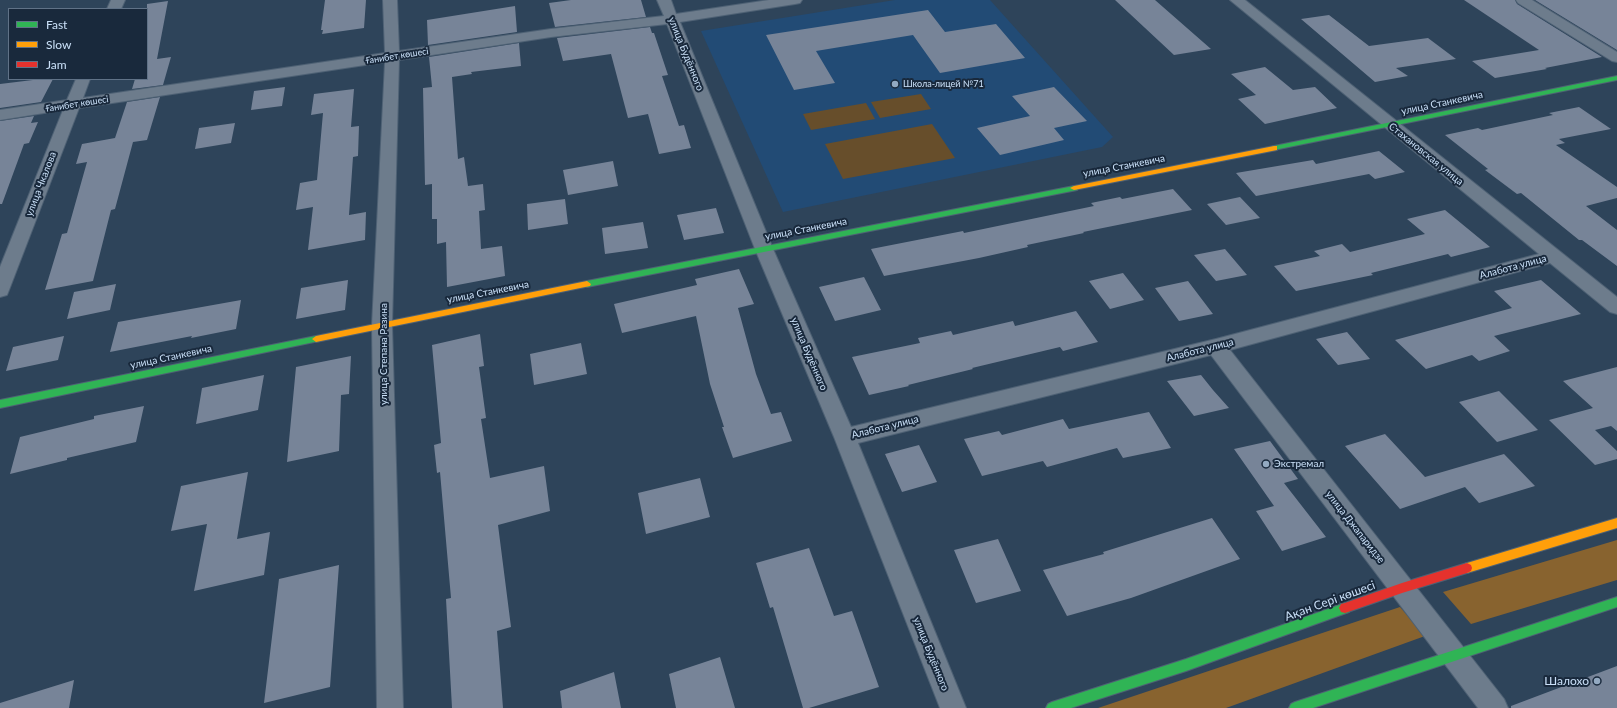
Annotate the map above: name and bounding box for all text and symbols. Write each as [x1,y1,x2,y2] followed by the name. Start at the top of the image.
[8,8,148,80] legend
[666,15,706,93] street label: улица Будённого
[46,17,67,32] text: Fast
[46,37,71,52] text: Slow
[365,46,429,66] street label: Ғанибет көшесі
[46,57,67,72] text: Jam
[890,79,900,89] marker: Школа-лицей №71
[903,79,984,89] place label: Школа-лицей №71
[1400,88,1484,118] street label: улица Станкевича
[45,94,109,114] street label: Ғанибет көшесі
[1386,120,1466,188] street label: Стахановская улица
[23,150,59,218] street label: улица Чкалова
[1082,152,1166,180] street label: улица Станкевича
[764,215,848,243] street label: улица Станкевича
[1478,252,1548,282] street label: Алабота улица
[446,278,530,306] street label: улица Станкевича
[378,303,390,405] street label: улица Степана Разина
[788,316,830,392] street label: улица Будённого
[1165,336,1235,364] street label: Алабота улица
[129,342,213,372] street label: улица Станкевича
[850,413,920,441] street label: Алабота улица
[1274,458,1324,470] place label: Экстремал
[1261,459,1271,469] marker: Экстремал
[1323,488,1387,566] street label: улица Джапаридзе
[1283,578,1377,624] street label: Ақан Сері көшесі
[911,615,951,693] street label: улица Будённого
[1544,674,1589,688] place label: Шалохо
[1592,676,1602,686] marker: Шалохо

